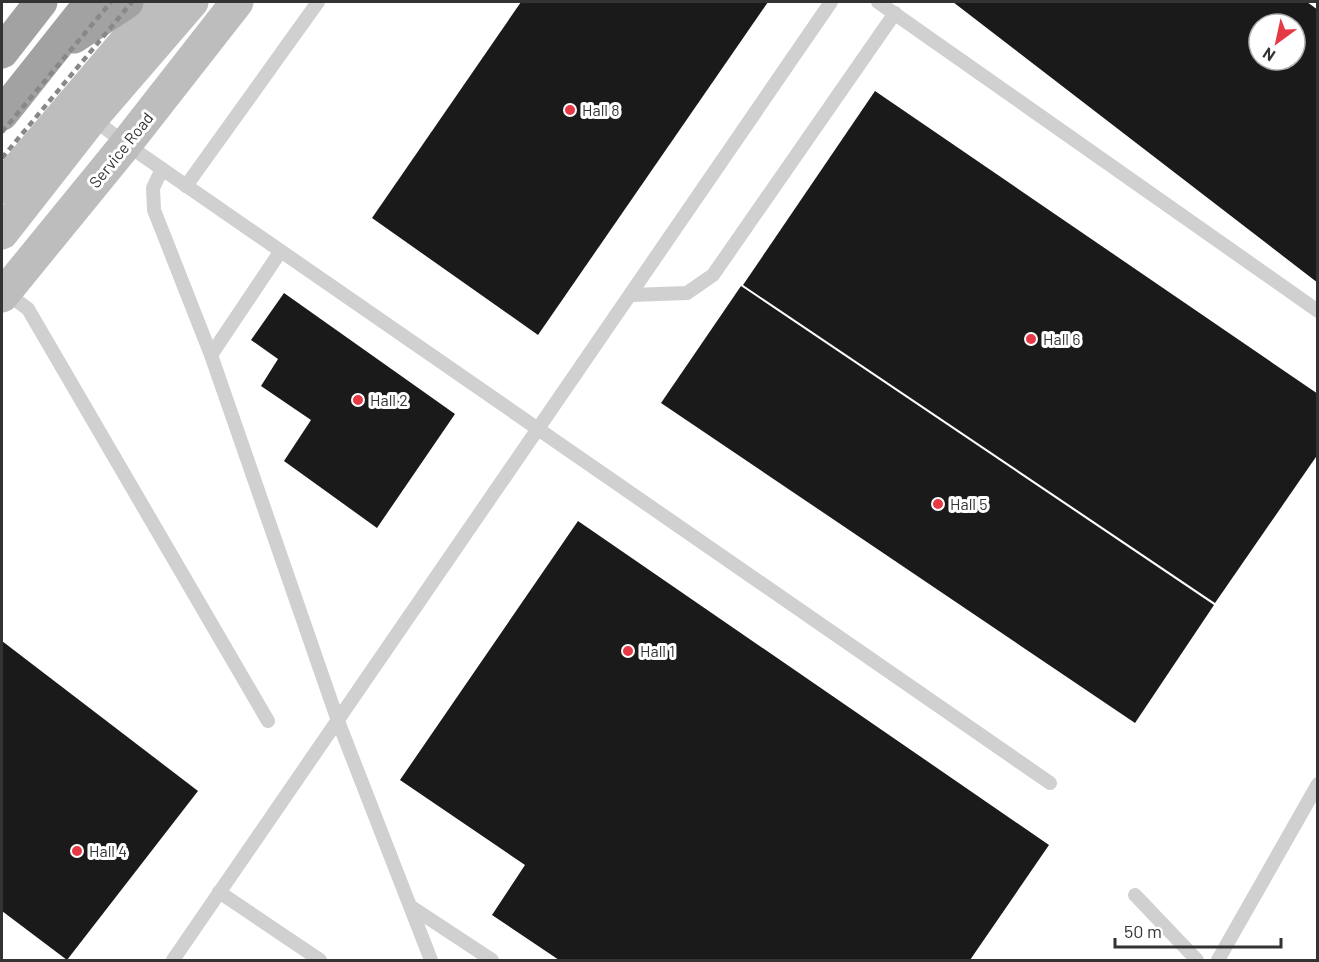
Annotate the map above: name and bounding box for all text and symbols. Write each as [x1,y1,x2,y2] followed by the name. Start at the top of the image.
[1247,12,1307,72] north arrow
[1259,44,1278,66] text: N
[582,100,620,119] place label: Hall 8
[563,103,577,117] marker: Hall 8
[85,108,157,191] street label: Service Road
[1043,329,1080,348] place label: Hall 6
[1024,332,1038,346] marker: Hall 6
[370,390,408,409] place label: Hall 2
[351,393,365,407] marker: Hall 2
[950,494,987,513] place label: Hall 5
[931,497,945,511] marker: Hall 5
[640,641,675,660] place label: Hall 1
[621,644,635,658] marker: Hall 1
[89,841,127,860] place label: Hall 4
[70,844,84,858] marker: Hall 4
[1115,911,1282,949] scale bar
[1124,920,1162,942] text: 50 m

